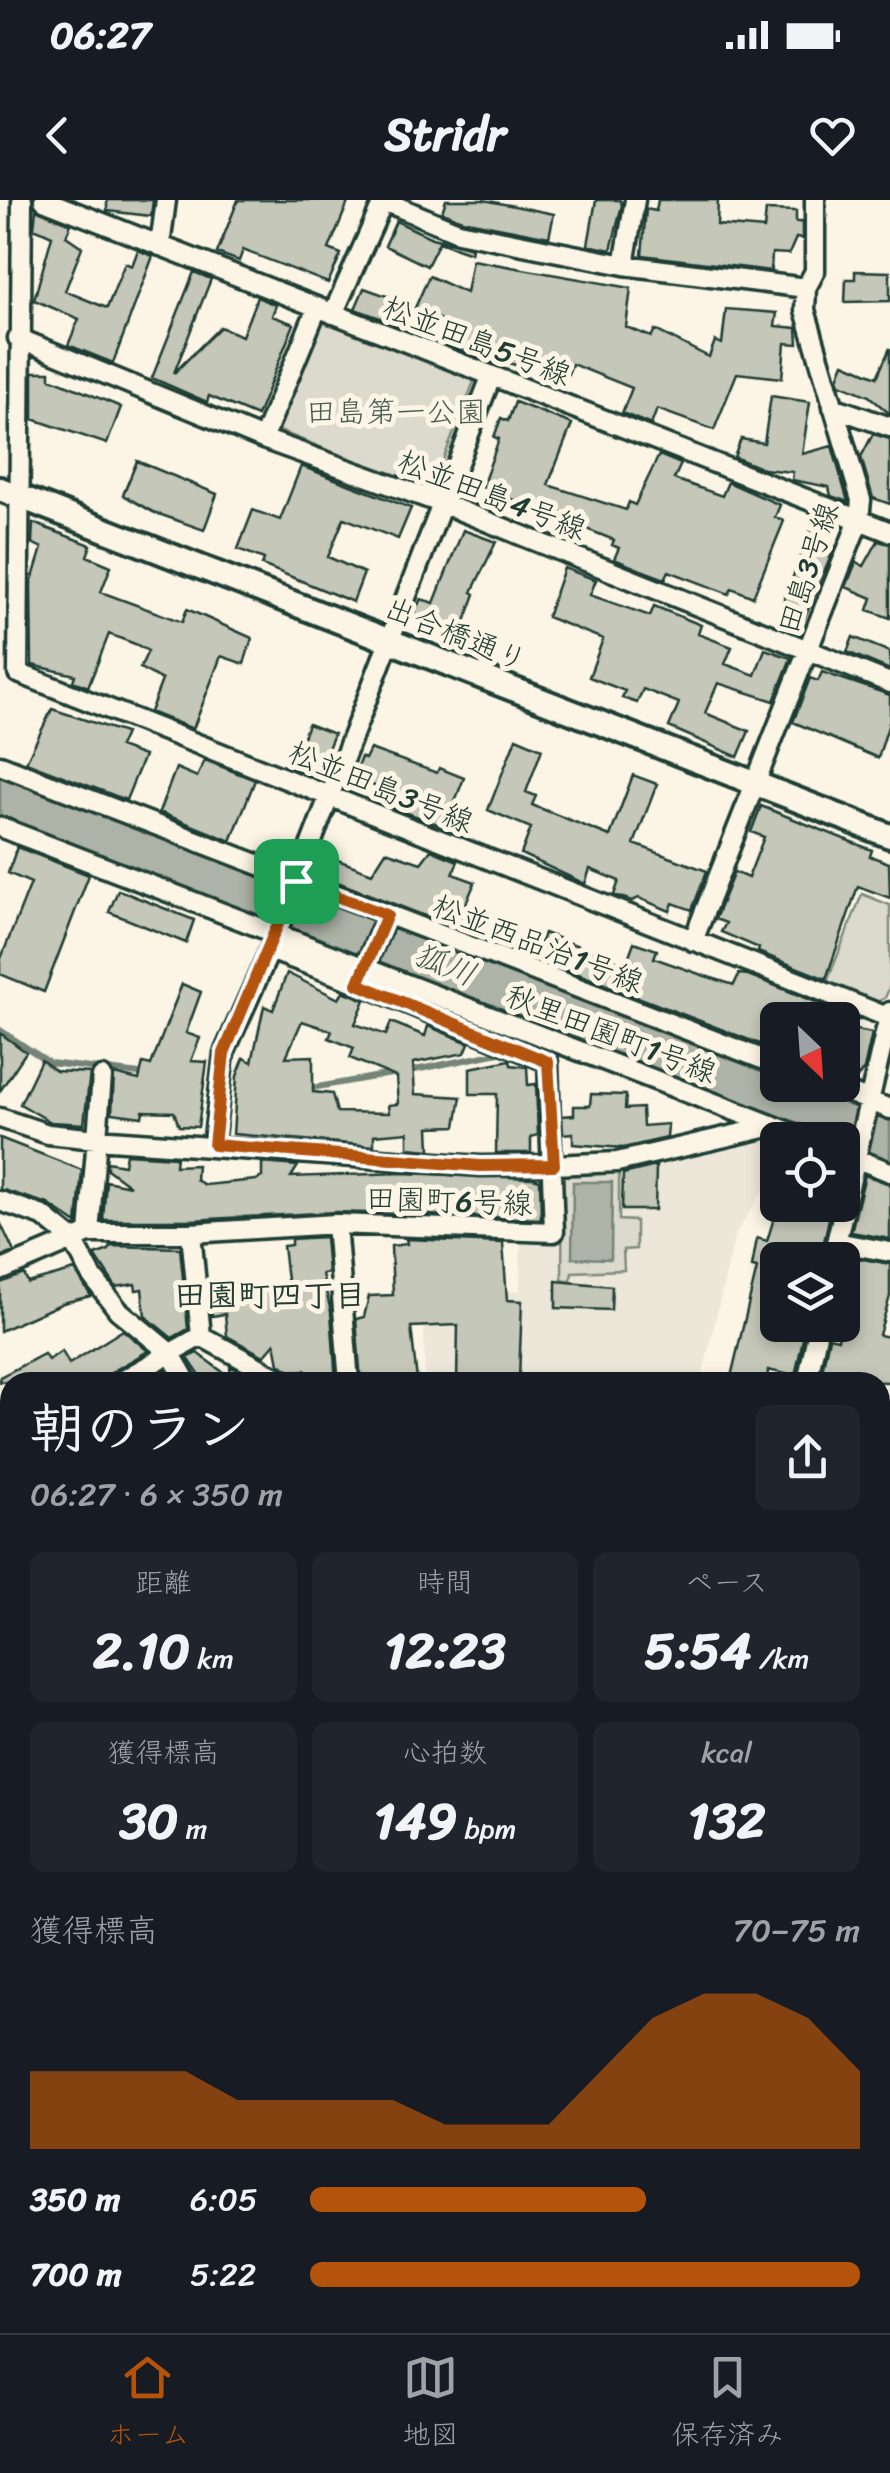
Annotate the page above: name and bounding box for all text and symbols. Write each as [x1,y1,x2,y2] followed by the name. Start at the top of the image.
[50,2,151,69] text: 06:27
[385,95,505,175] text: Stridr
[30,108,85,163] icon: back
[805,108,860,163] icon: heart
[375,280,579,402] street label: 松並田島5号線
[306,385,486,439] park label: 田島第一公園
[390,434,594,556] street label: 松並田島4号線
[761,495,855,641] street label: 田島3号線
[376,581,536,687] street label: 出合橋通り
[280,725,482,849] street label: 松並田島3号線
[254,839,339,924] pin
[269,854,324,909] icon: arrive
[424,879,652,1009] street label: 松並西品治1号線
[404,926,485,1003] water label: 狐川
[497,969,725,1099] street label: 秋里田園町1号線
[760,1002,860,1102] north arrow
[760,1002,860,1342] map controls
[760,1122,860,1222] button: locate
[365,1171,533,1231] street label: 田園町6号線
[760,1242,860,1342] button: layers
[174,1267,366,1324] district label: 田園町四丁目
[30,1380,250,1477] text: 朝のラン
[755,1405,860,1510] button: share
[30,1466,283,1523] text: 06:27 · 6 × 350 m
[135,1558,191,1607] text: 距離
[417,1558,473,1607] text: 時間
[685,1558,768,1607] text: ペース
[93,1607,190,1696] text: 2.10
[384,1607,506,1696] text: 12:23
[644,1607,752,1696] text: 5:54
[190,1634,234,1683] text: km
[752,1634,809,1683] text: /km
[107,1728,219,1777] text: 獲得標高
[403,1728,487,1777] text: 心拍数
[701,1728,752,1777] text: kcal
[119,1777,178,1866] text: 30
[374,1777,457,1866] text: 149
[688,1777,766,1866] text: 132
[178,1804,207,1853] text: m
[457,1804,516,1853] text: bpm
[30,1902,158,1959] text: 獲得標高
[733,1902,860,1959] text: 70–75 m
[30,2171,120,2228] text: 350 m
[190,2171,258,2228] text: 6:05
[30,2246,122,2303] text: 700 m
[190,2246,256,2303] text: 5:22
[107,2350,189,2459] tab: ホーム
[402,2350,458,2459] tab: 地図
[671,2350,783,2459] tab: 保存済み

